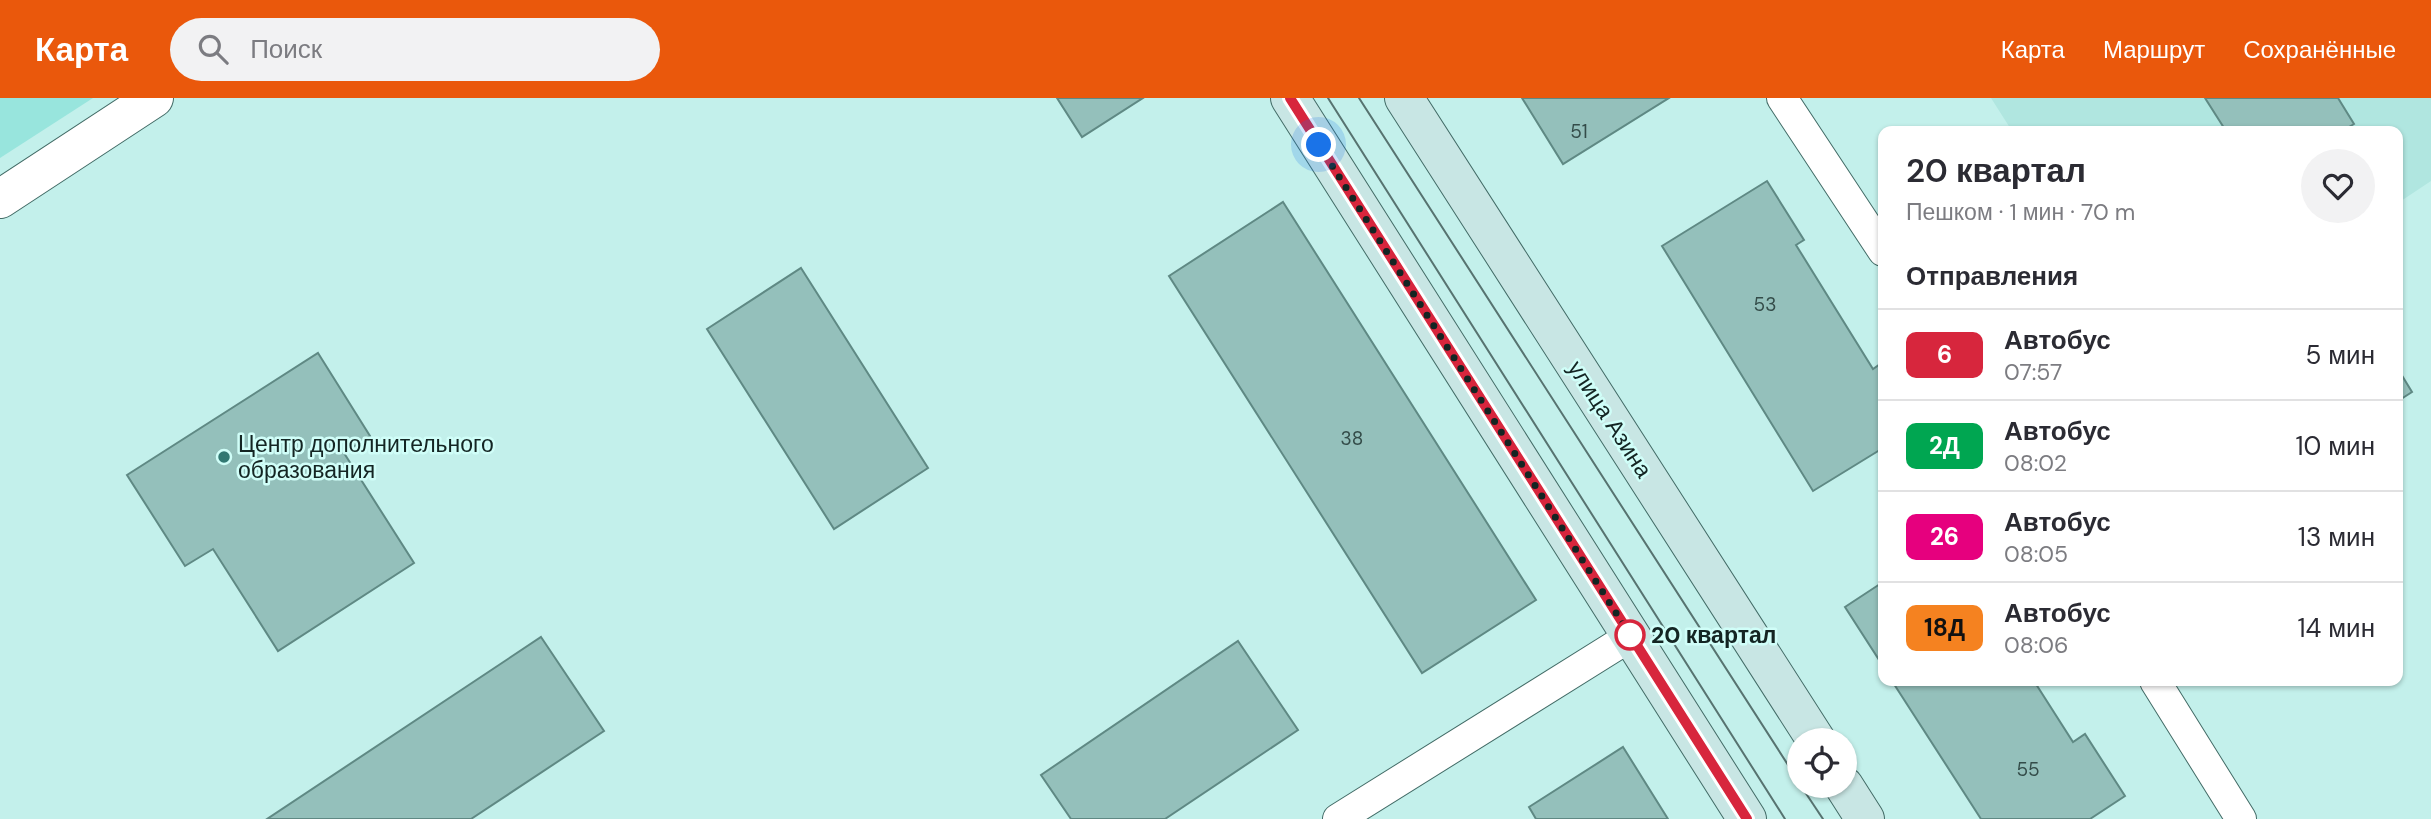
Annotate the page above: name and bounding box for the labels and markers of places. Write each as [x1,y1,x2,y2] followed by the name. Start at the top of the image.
[238,429,494,485] place label: Центр дополнительного образования
[216,449,232,465] marker: Центр дополнительного образования
[1615,620,1645,650] marker: 20 квартал
[1651,620,1776,650] place label: 20 квартал

